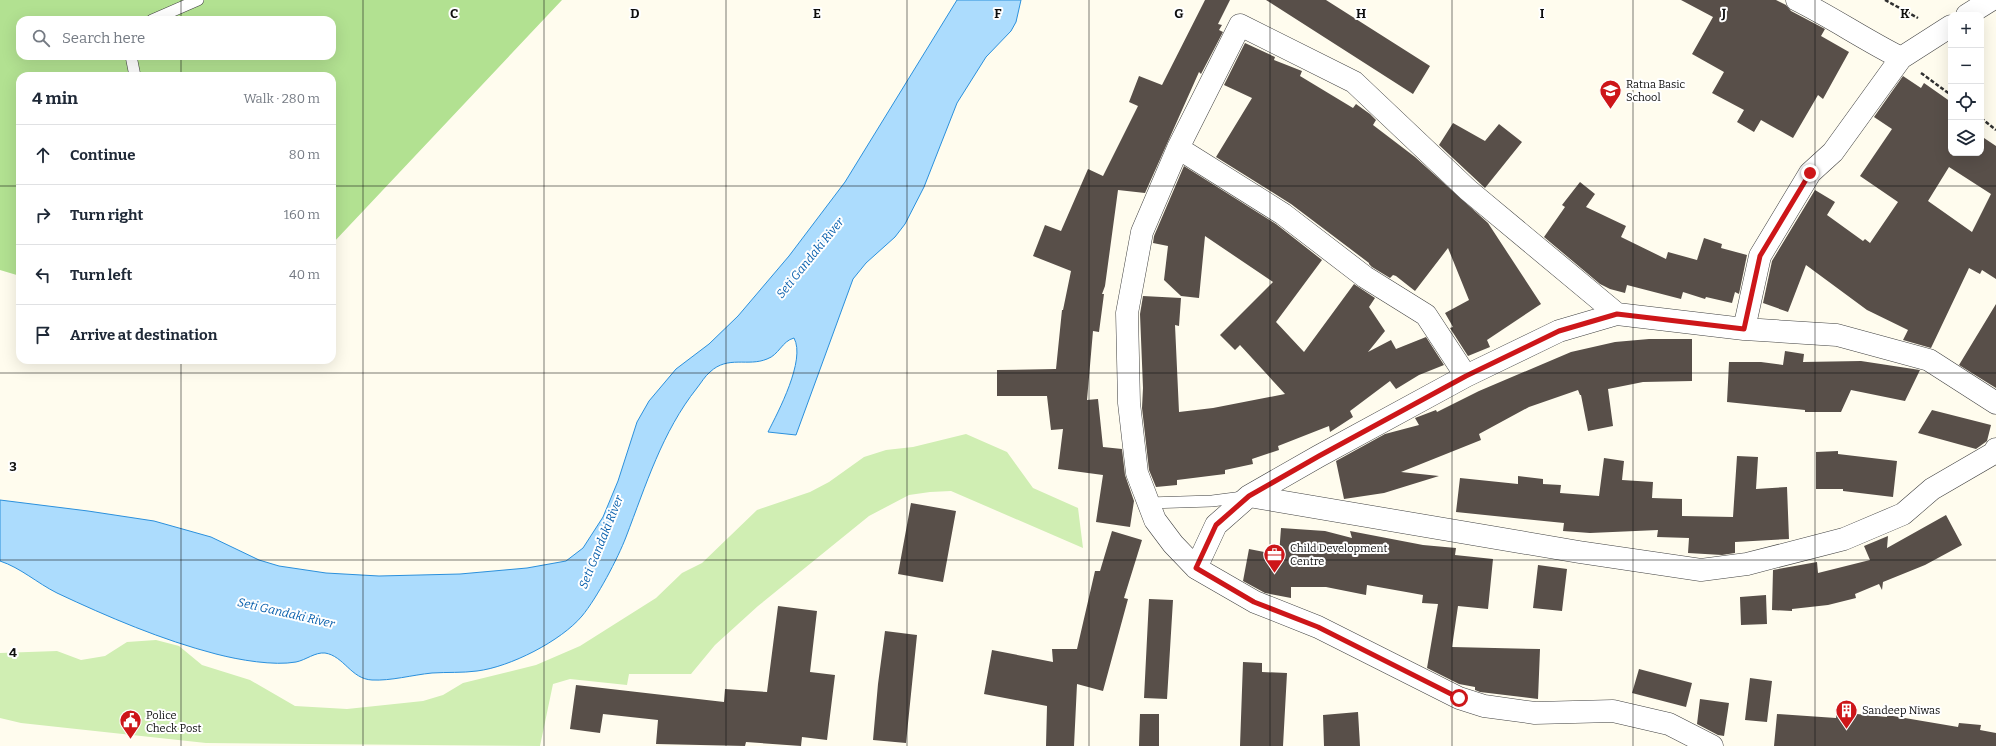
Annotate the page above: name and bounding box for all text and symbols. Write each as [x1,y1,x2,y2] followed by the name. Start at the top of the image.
[450,6,458,21] text: C
[630,6,640,21] text: D
[813,6,821,21] text: E
[994,6,1002,21] text: F
[1174,6,1184,21] text: G
[1356,6,1366,21] text: H
[1540,6,1545,21] text: I
[1721,6,1727,21] text: J
[1900,6,1910,21] text: K
[1948,12,1984,156] map controls
[1948,12,1984,48] button: +
[16,16,336,60] search box
[30,27,52,49] icon: search
[62,29,145,47] text: Search here
[1948,48,1984,84] button: −
[1597,77,1623,110] school or university icon: Ratna Basic School
[1626,78,1686,104] place label: Ratna Basic School
[1948,84,1984,120] button: locate
[32,88,78,109] text: 4 min
[243,91,320,106] text: Walk · 280 m
[1948,120,1984,156] button: layers
[32,144,54,166] icon: ahead
[70,146,136,164] text: Continue
[289,147,320,162] text: 80 m
[1801,164,1819,182] route end
[32,204,54,226] icon: right
[70,206,143,224] text: Turn right
[284,207,320,222] text: 160 m
[773,214,847,301] water label: Seti Gandaki River
[32,264,54,286] icon: left
[70,266,132,284] text: Turn left
[289,267,320,282] text: 40 m
[32,324,54,346] icon: arrive
[70,326,217,344] text: Arrive at destination
[9,459,17,474] text: 3
[576,492,626,591] water label: Seti Gandaki River
[1261,541,1287,574] office icon: Child Development Centre
[1290,542,1388,568] place label: Child Development Centre
[236,595,337,631] water label: Seti Gandaki River
[9,645,17,660] text: 4
[1450,689,1468,707] route start
[1834,697,1860,730] building icon: Sandeep Niwas
[1862,704,1940,717] place label: Sandeep Niwas
[117,708,143,741] public building icon: Police Check Post
[146,709,201,735] place label: Police Check Post

